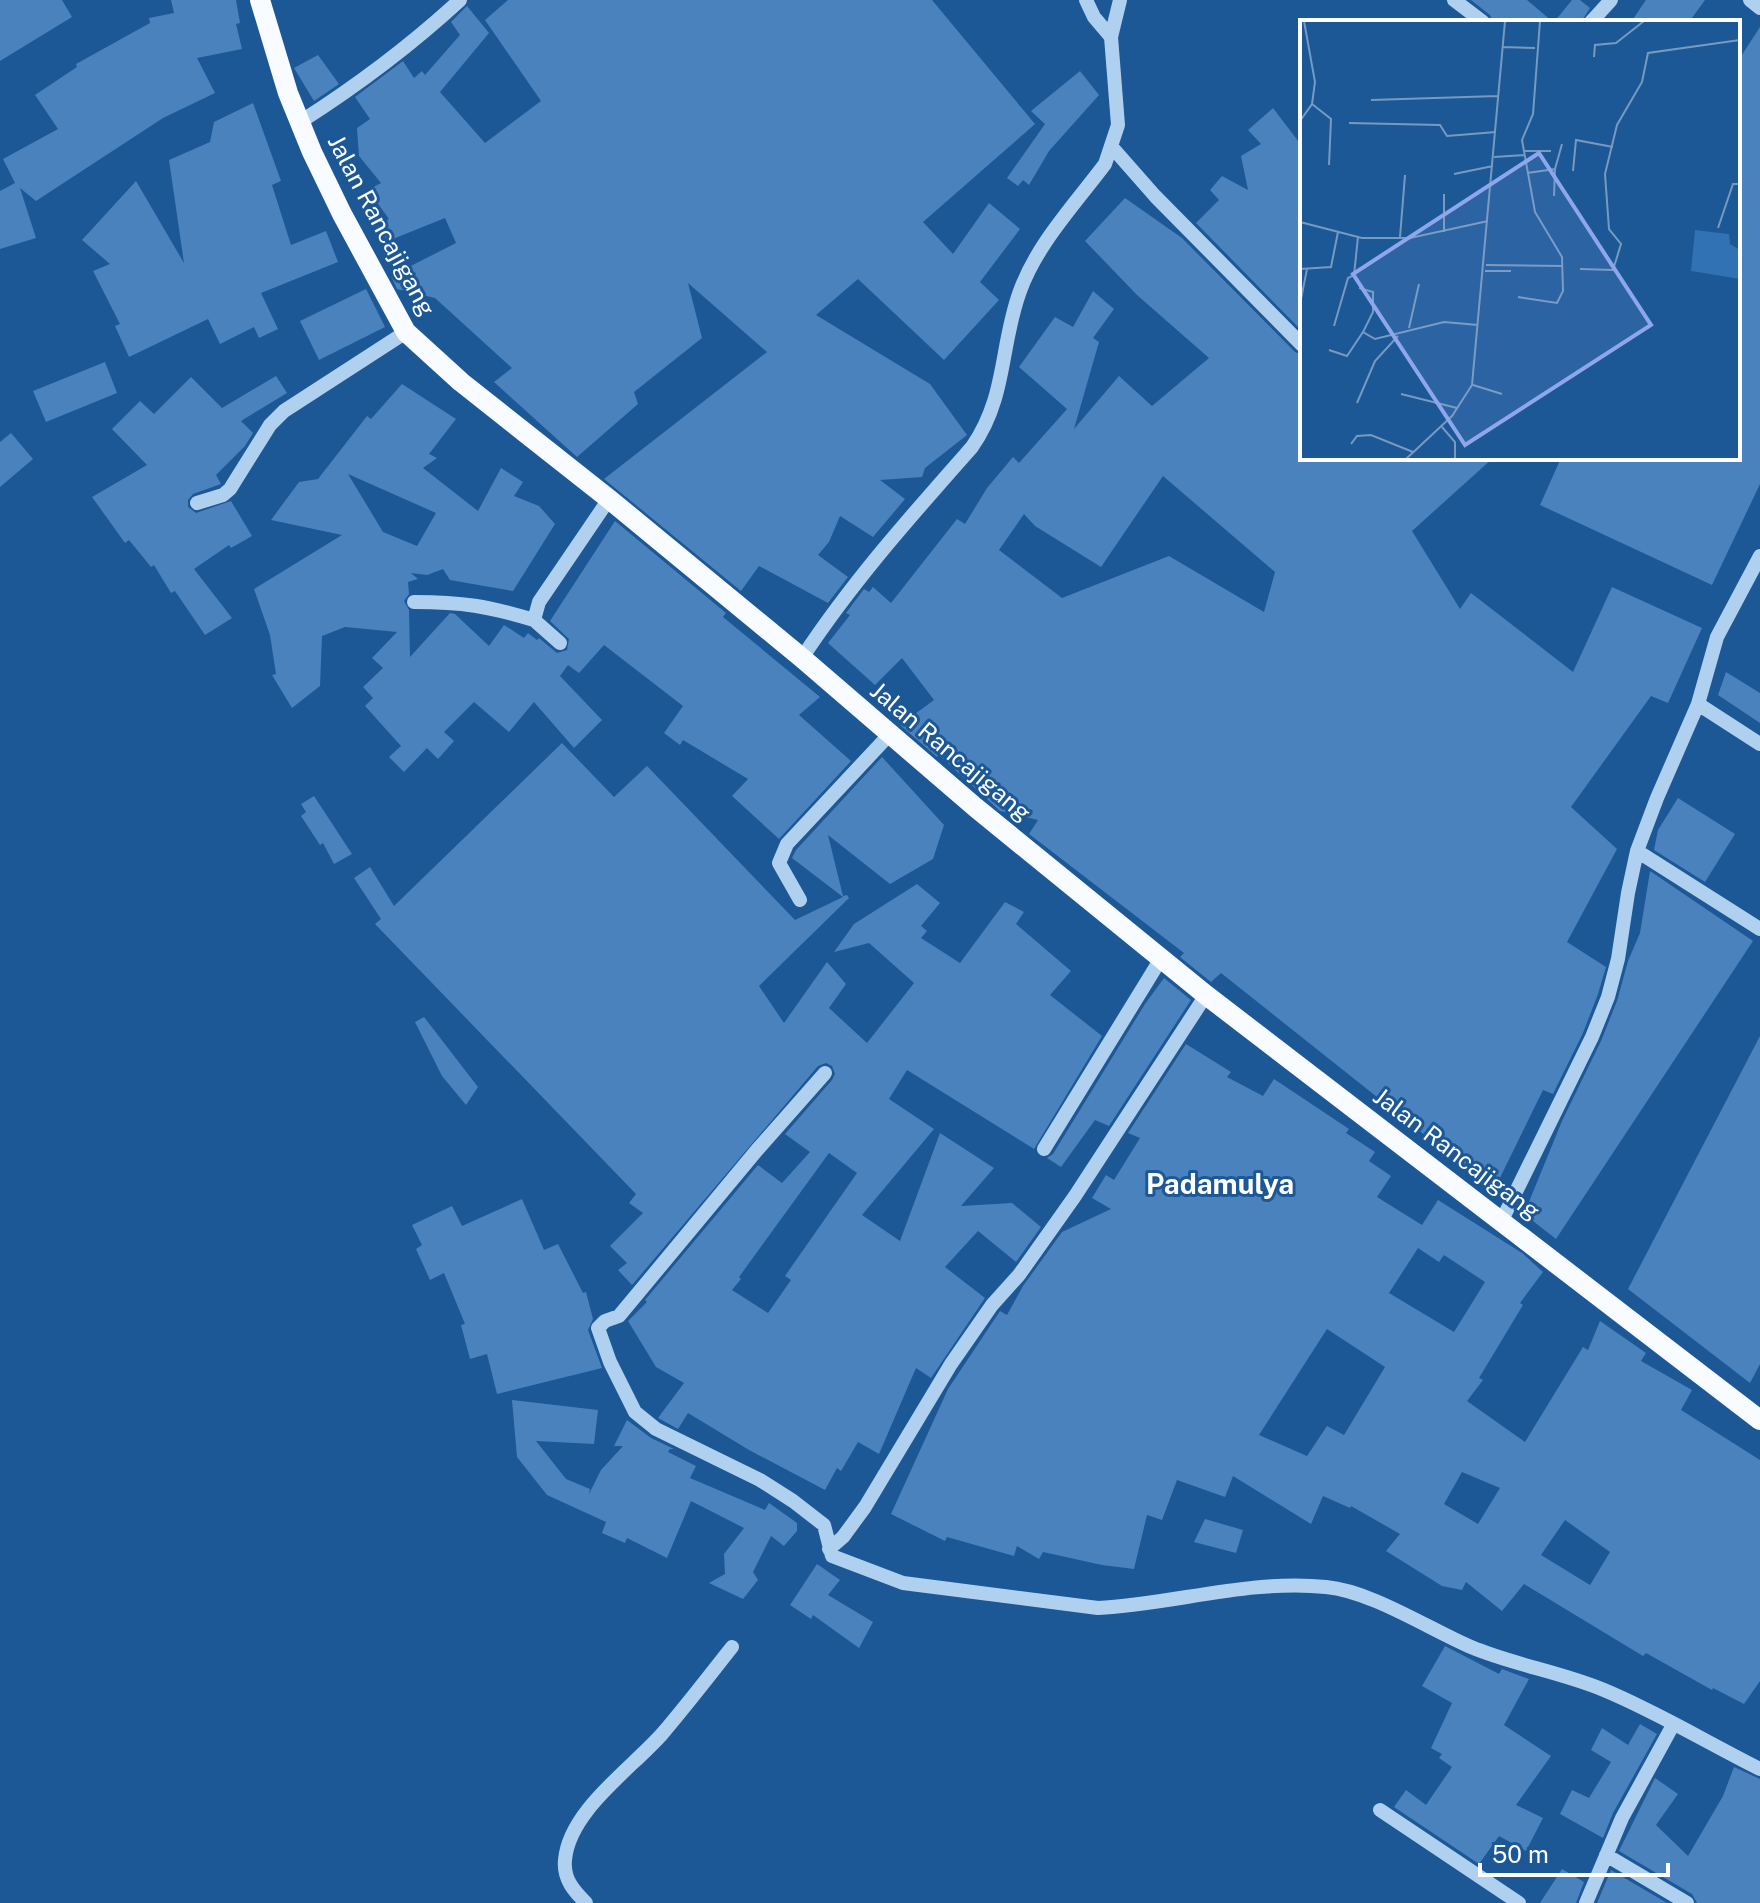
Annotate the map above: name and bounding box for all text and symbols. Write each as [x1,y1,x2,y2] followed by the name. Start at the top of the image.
[1300,20,1740,460] inset map
[322,130,442,320] street label: Jalan Rancajigang
[865,676,1037,826] street label: Jalan Rancajigang
[1368,1081,1546,1225] street label: Jalan Rancajigang
[1146,1167,1294,1200] district label: Padamulya
[1480,1827,1668,1877] scale bar
[1492,1840,1549,1868] text: 50 m

